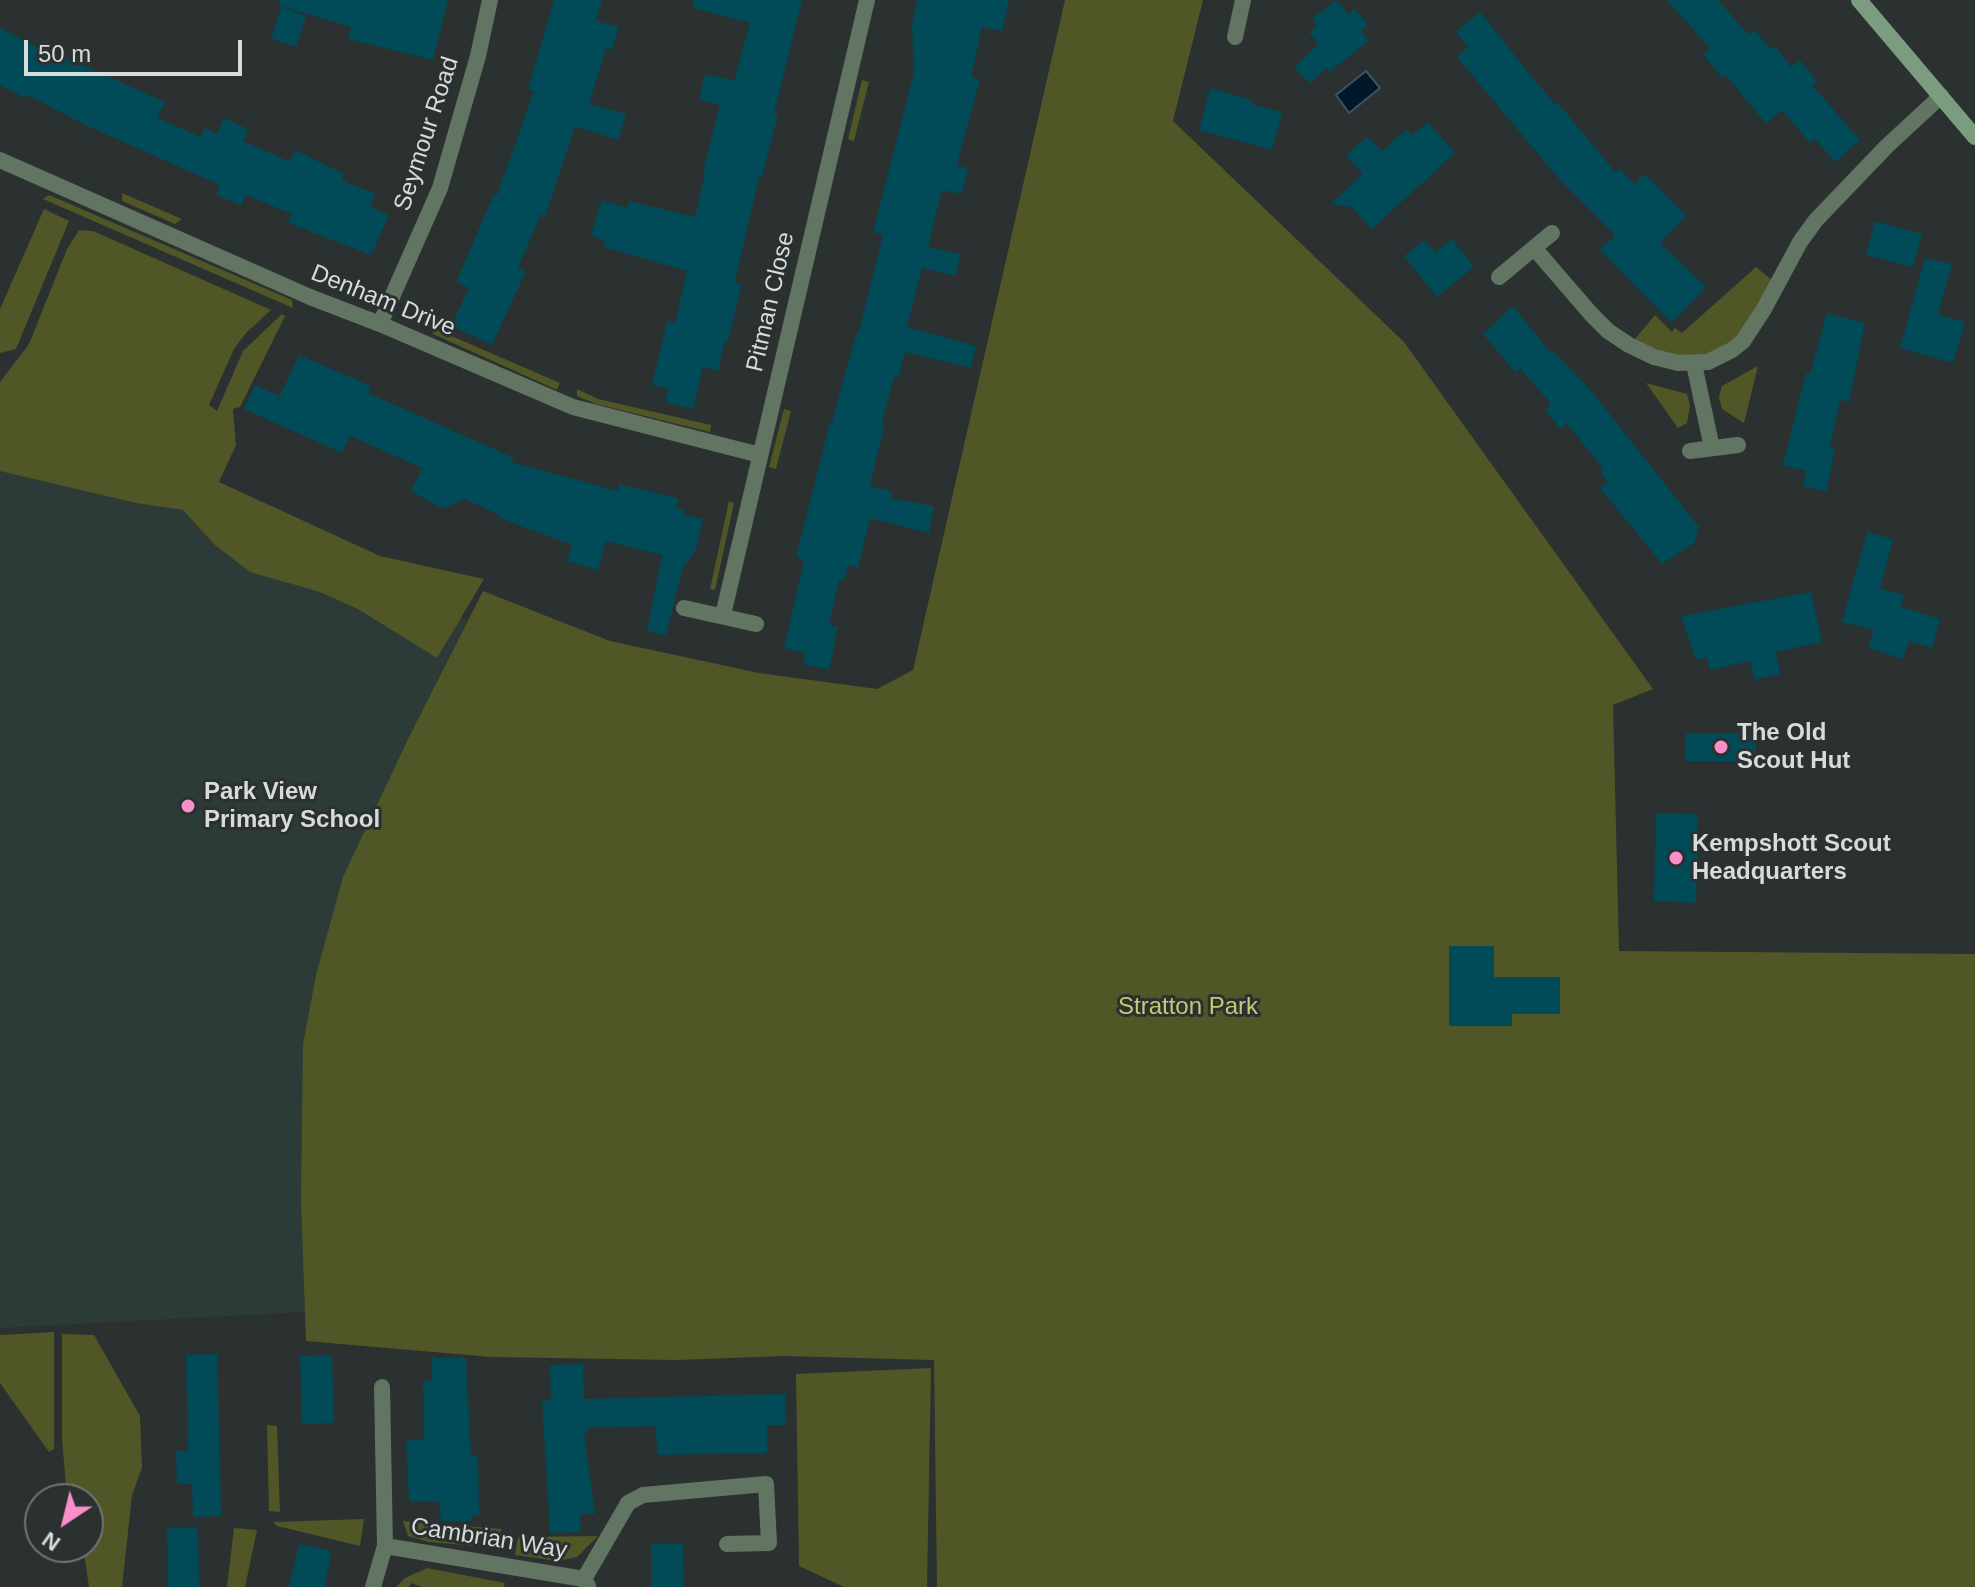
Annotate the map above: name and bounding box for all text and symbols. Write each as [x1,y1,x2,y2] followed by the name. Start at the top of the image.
[28,24,246,74] scale bar
[38,40,91,67] text: 50 m
[389,53,465,215] street label: Seymour Road
[741,229,801,375] street label: Pitman Close
[306,259,460,343] street label: Denham Drive
[1737,719,1850,775] place label: The Old Scout Hut
[1712,738,1730,756] marker: The Old Scout Hut
[204,778,380,834] place label: Park View Primary School
[179,797,197,815] marker: Park View Primary School
[1692,830,1891,886] place label: Kempshott Scout Headquarters
[1667,849,1685,867] marker: Kempshott Scout Headquarters
[1118,993,1258,1021] park label: Stratton Park
[24,1483,104,1563] north arrow
[409,1512,569,1566] street label: Cambrian Way
[37,1527,65,1556] text: N

